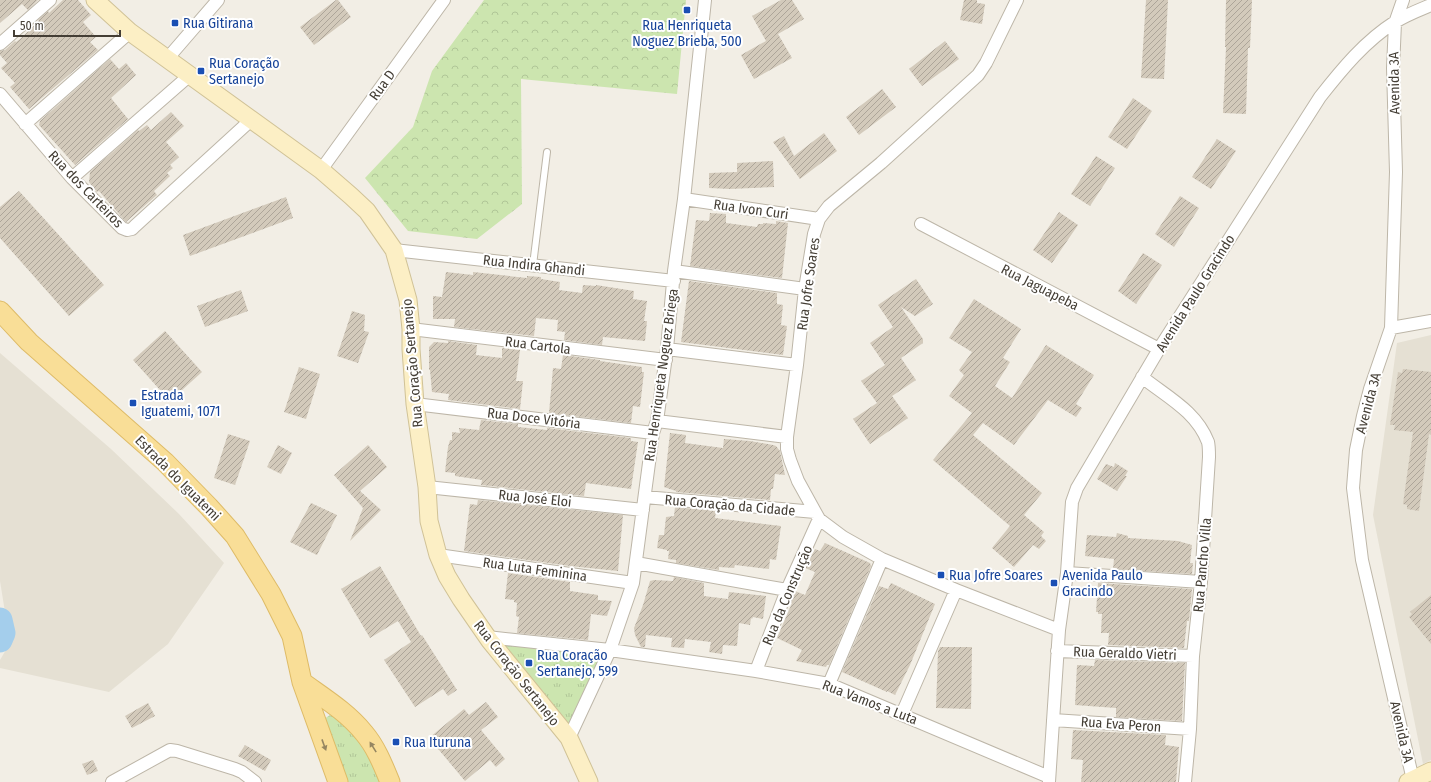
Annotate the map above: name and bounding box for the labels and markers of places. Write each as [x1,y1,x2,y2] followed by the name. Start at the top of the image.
[682,5,692,15] marker: Rua Henriqueta Noguez Brieba, 500
[183,15,253,32] place label: Rua Gitirana
[632,17,742,50] place label: Rua Henriqueta Noguez Brieba, 500
[170,18,180,28] marker: Rua Gitirana
[209,55,280,88] place label: Rua Coração Sertanejo
[196,66,206,76] marker: Rua Coração Sertanejo
[141,387,221,420] place label: Estrada Iguatemi, 1071
[128,398,138,408] marker: Estrada Iguatemi, 1071
[949,567,1043,584] place label: Rua Jofre Soares
[1062,567,1143,600] place label: Avenida Paulo Gracindo
[936,570,946,580] marker: Rua Jofre Soares
[1049,578,1059,588] marker: Avenida Paulo Gracindo
[537,647,618,680] place label: Rua Coração Sertanejo, 599
[524,658,534,668] marker: Rua Coração Sertanejo, 599
[404,734,471,751] place label: Rua Ituruna
[391,737,401,747] marker: Rua Ituruna

